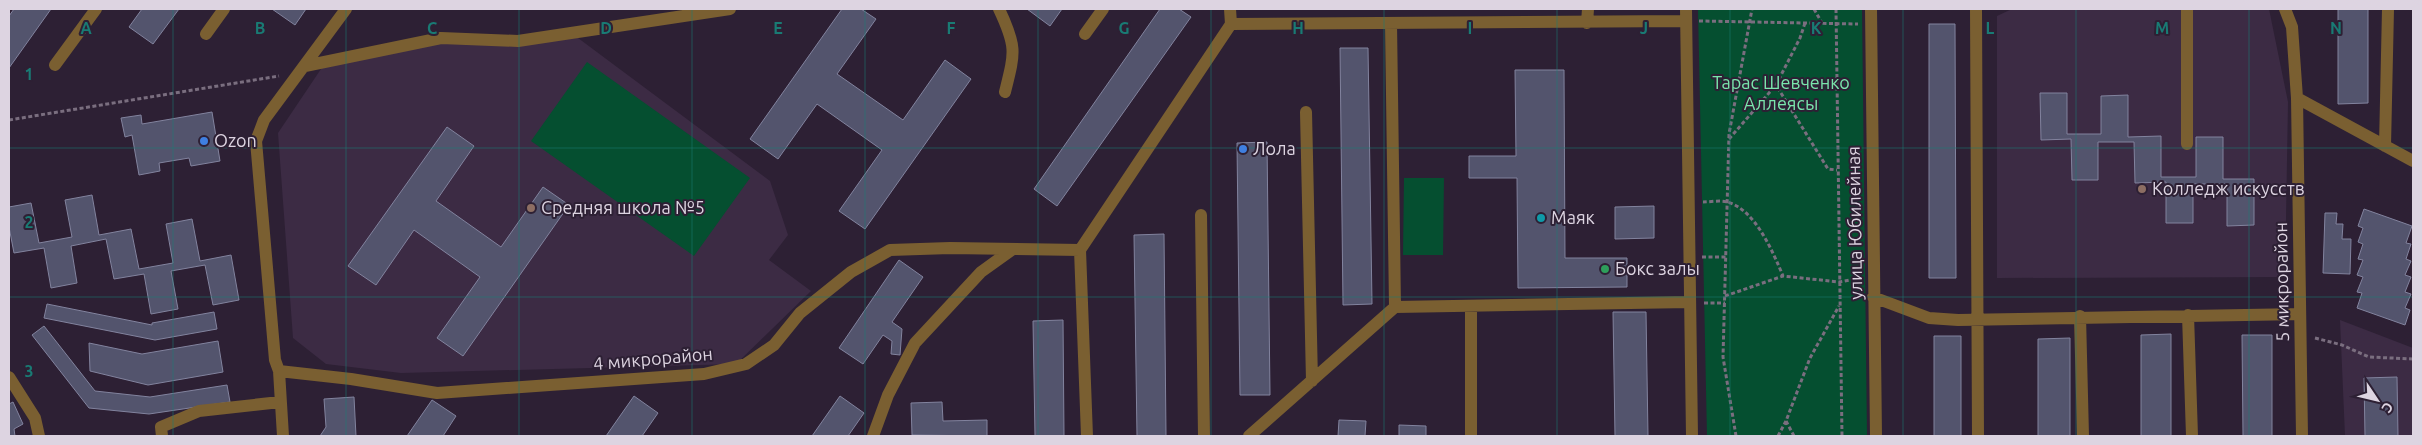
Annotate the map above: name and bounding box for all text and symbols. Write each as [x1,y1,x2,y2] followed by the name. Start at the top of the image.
[80,19,92,37] text: A
[255,19,265,37] text: B
[427,19,437,37] text: C
[600,19,612,37] text: D
[773,19,783,37] text: E
[947,19,956,37] text: F
[1118,19,1130,37] text: G
[1292,19,1304,37] text: H
[1468,19,1472,37] text: I
[1640,19,1648,37] text: J
[1811,19,1822,37] text: K
[1986,19,1995,37] text: L
[2155,19,2169,37] text: M
[2330,19,2342,37] text: N
[24,65,34,83] text: 1
[1712,72,1850,113] park label: Тарас Шевченко Аллеясы
[214,130,257,150] place label: Ozon
[198,135,210,147] marker: Ozon
[1253,138,1296,158] place label: Лола
[1237,143,1249,155] marker: Лола
[1843,146,1865,300] street label: улица Юбилейная
[2152,178,2305,198] place label: Колледж искусств
[2136,183,2148,195] marker: Колледж искусств
[541,197,705,217] place label: Средняя школа №5
[525,202,537,214] marker: Средняя школа №5
[1551,207,1595,227] place label: Маяк
[1535,212,1547,224] marker: Маяк
[24,213,34,231] text: 2
[2270,222,2292,342] street label: 5 микрорайон
[1615,258,1700,278] place label: Бокс залы
[1599,263,1611,275] marker: Бокс залы
[592,343,713,373] street label: 4 микрорайон
[24,362,34,380] text: 3
[2352,375,2402,425] north arrow
[2379,399,2397,416] text: С

